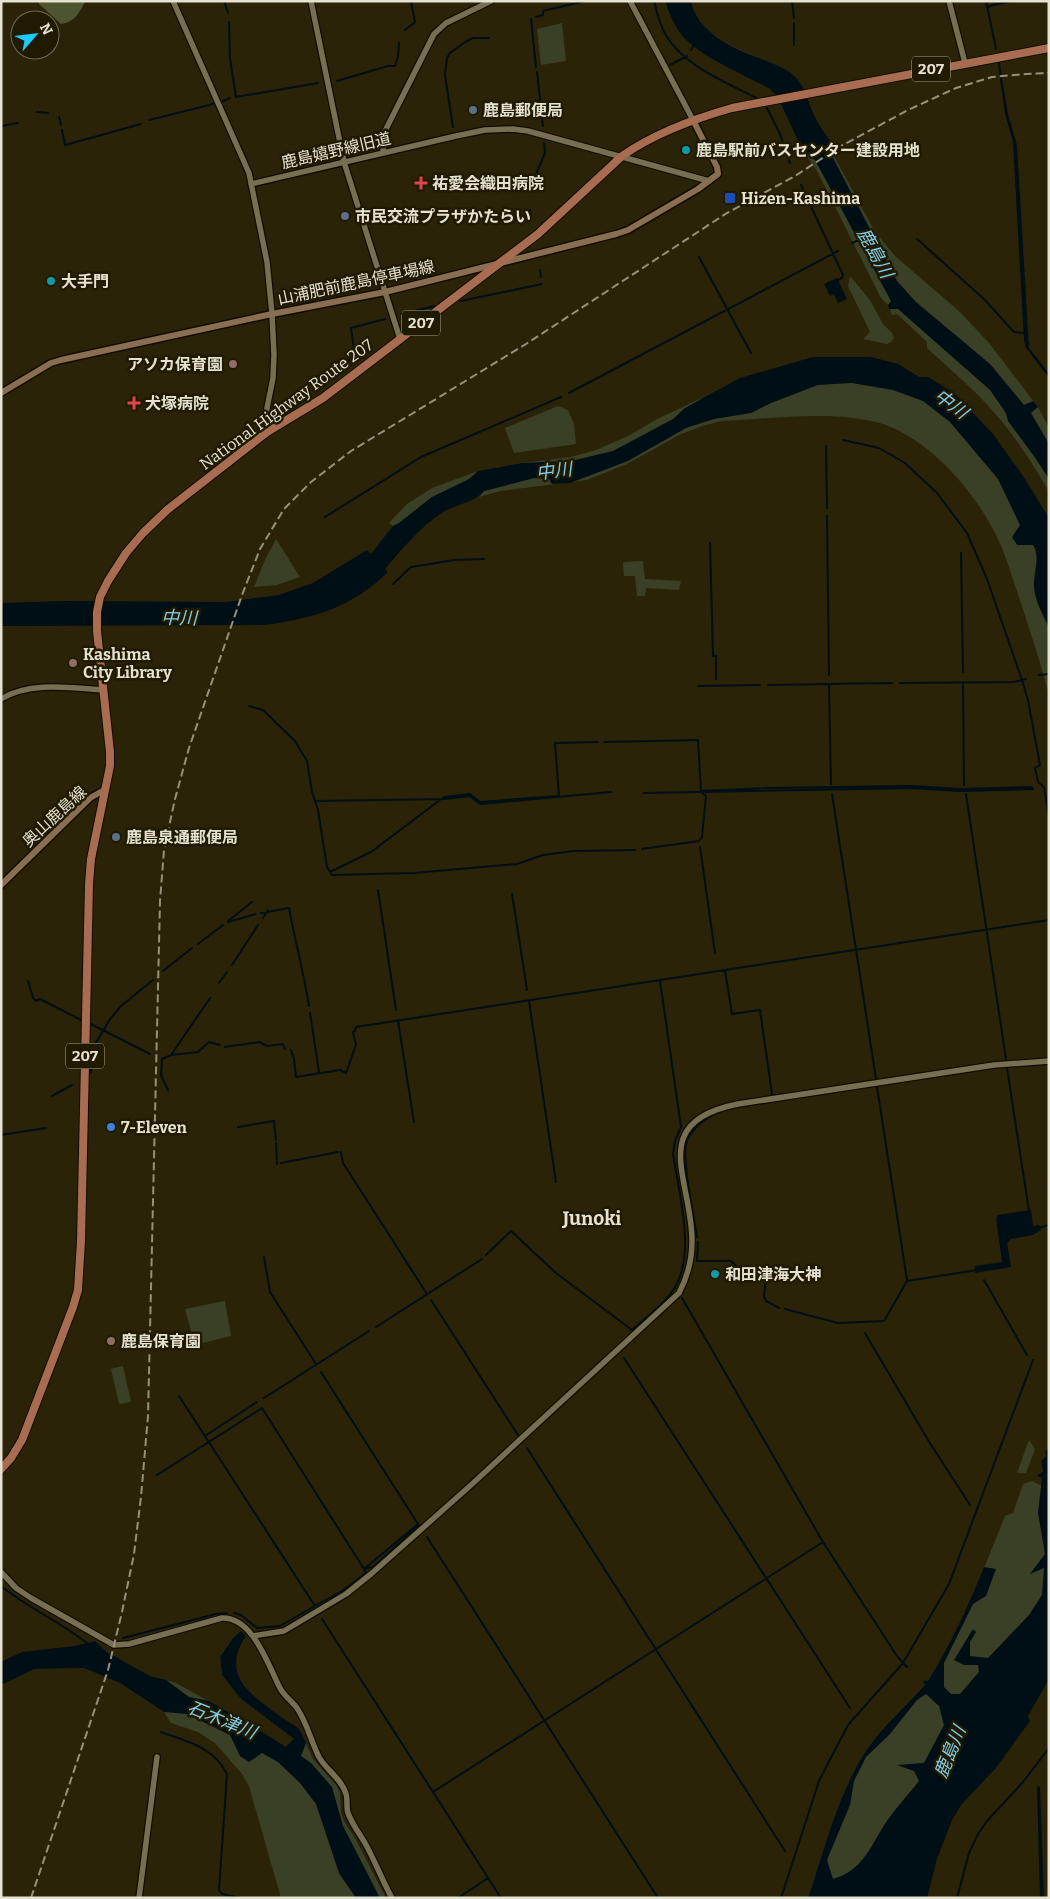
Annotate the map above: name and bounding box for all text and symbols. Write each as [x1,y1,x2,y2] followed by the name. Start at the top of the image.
[10,10,60,60] north arrow
[36,20,56,38] text: N
[912,56,950,82] road number: 207
[483,101,563,120] place label: 鹿島郵便局
[467,104,479,116] marker: 鹿島郵便局
[279,129,393,172] street label: 鹿島嬉野線旧道
[696,141,920,160] place label: 鹿島駅前バスセンター建設用地
[680,144,692,156] marker: 鹿島駅前バスセンター建設用地
[432,174,544,193] place label: 祐愛会織田病院
[414,176,428,190] marker: 祐愛会織田病院
[741,189,860,208] place label: Hizen-Kashima
[723,191,737,205] marker: Hizen-Kashima
[355,207,531,226] place label: 市民交流プラザかたらい
[339,210,351,222] marker: 市民交流プラザかたらい
[852,224,899,284] water label: 鹿島川
[276,257,436,308] street label: 山浦肥前鹿島停車場線
[61,272,109,291] place label: 大手門
[45,275,57,287] marker: 大手門
[402,310,440,336] road number: 207
[196,335,377,474] street label: National Highway Route 207
[127,355,223,374] place label: アソカ保育園
[227,358,239,370] marker: アソカ保育園
[930,384,974,425] water label: 中川
[145,394,209,413] place label: 犬塚病院
[127,396,141,410] marker: 犬塚病院
[535,458,575,484] water label: 中川
[161,607,199,629] water label: 中川
[83,645,172,682] place label: Kashima City Library
[67,657,79,669] marker: Kashima City Library
[19,782,90,851] street label: 奥山鹿島線
[126,828,238,847] place label: 鹿島泉通郵便局
[110,831,122,843] marker: 鹿島泉通郵便局
[66,1044,104,1068] road number: 207
[121,1118,188,1137] place label: 7-Eleven
[105,1121,117,1133] marker: 7-Eleven
[562,1207,621,1230] district label: Junoki
[725,1265,821,1284] place label: 和田津海大神
[709,1268,721,1280] marker: 和田津海大神
[121,1332,201,1351] place label: 鹿島保育園
[105,1335,117,1347] marker: 鹿島保育園
[185,1696,261,1744] water label: 石木津川
[930,1721,971,1781] water label: 鹿島川

